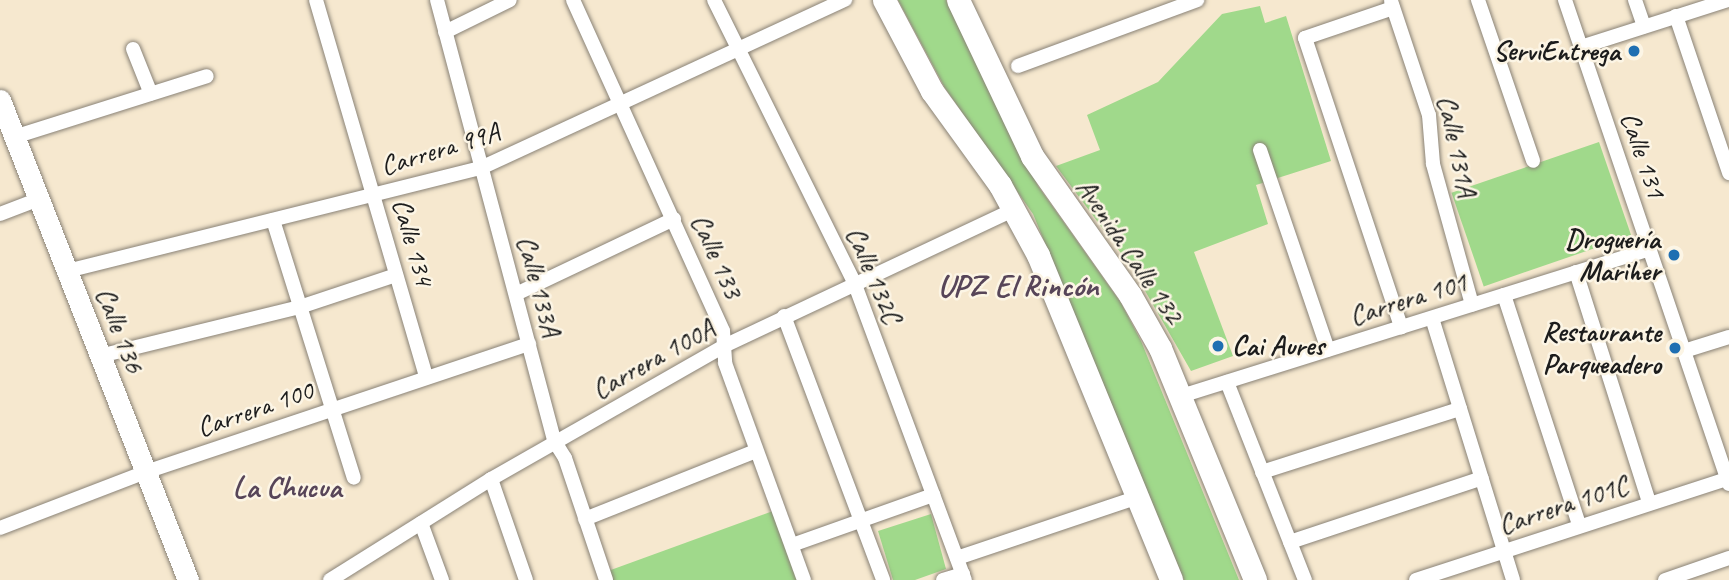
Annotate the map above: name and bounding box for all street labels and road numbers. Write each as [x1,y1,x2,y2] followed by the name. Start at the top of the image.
[1430,92,1484,200] street label: Calle 131A
[1613,108,1673,202] street label: Calle 131
[377,115,503,183] street label: Carrera 99A
[1069,172,1191,330] street label: Avenida Calle 132
[385,195,441,289] street label: Calle 134
[684,209,750,303] street label: Calle 133
[839,222,909,328] street label: Calle 132C
[509,232,569,340] street label: Calle 133A
[1345,265,1471,333] street label: Carrera 101
[88,283,152,377] street label: Calle 136
[586,312,720,406] street label: Carrera 100A
[192,373,318,445] street label: Carrera 100
[1494,468,1632,542] street label: Carrera 101C

